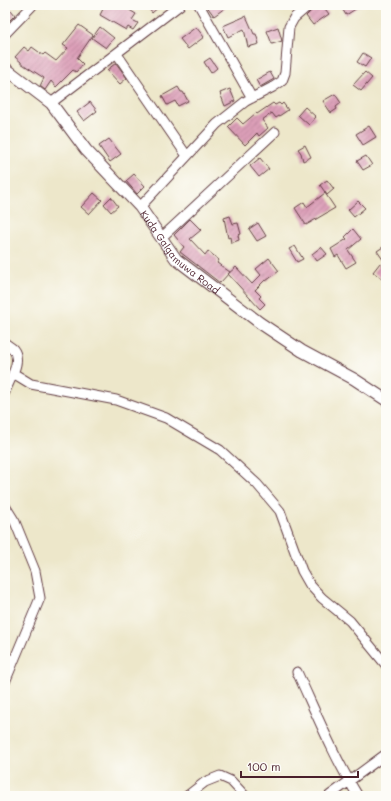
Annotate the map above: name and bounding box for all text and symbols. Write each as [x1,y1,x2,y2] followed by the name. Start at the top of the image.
[137,208,223,297] street label: Kuda Galgamuwa Road
[241,753,358,779] scale bar
[247,758,281,774] text: 100 m

